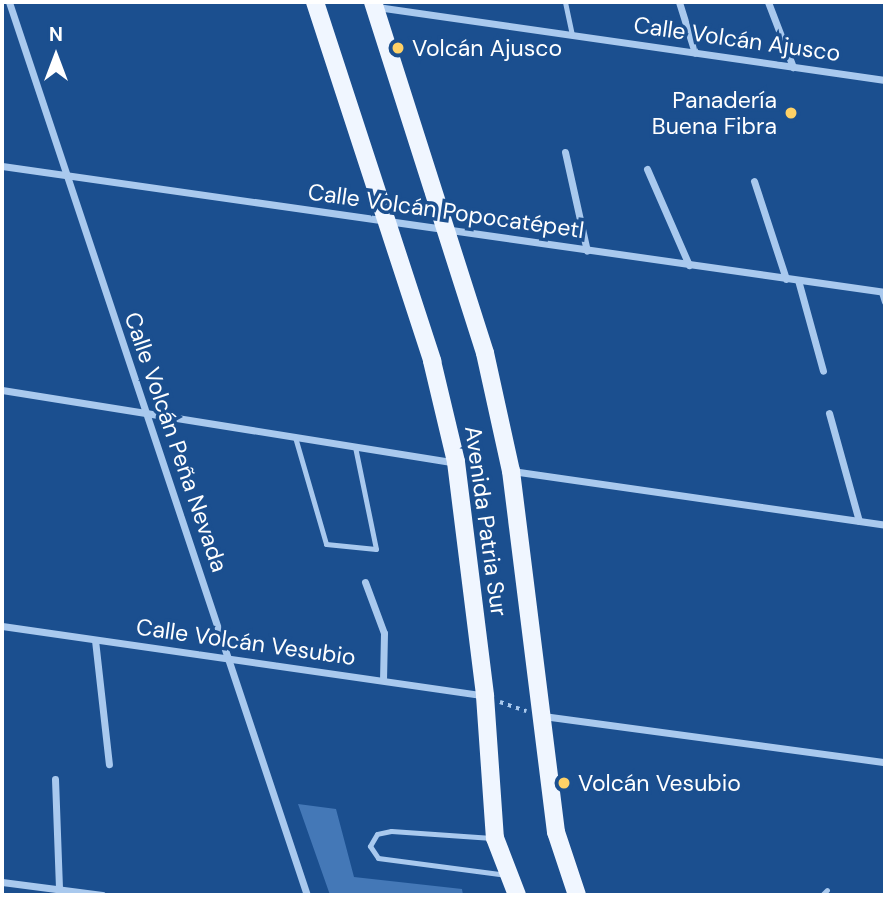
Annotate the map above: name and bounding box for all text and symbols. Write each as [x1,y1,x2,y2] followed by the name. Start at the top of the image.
[632,11,842,67] street label: Calle Volcán Ajusco
[21,21,91,91] north arrow
[49,22,63,47] text: N
[412,34,562,62] place label: Volcán Ajusco
[390,40,406,56] marker: Volcán Ajusco
[652,86,777,140] place label: Panadería Buena Fibra
[783,105,799,121] marker: Panadería Buena Fibra
[306,178,586,244] street label: Calle Volcán Popocatépetl
[118,308,234,576] street label: Calle Volcán Peña Nevada
[459,424,513,618] street label: Avenida Patria Sur
[134,613,358,671] street label: Calle Volcán Vesubio
[578,769,741,797] place label: Volcán Vesubio
[556,775,572,791] marker: Volcán Vesubio

